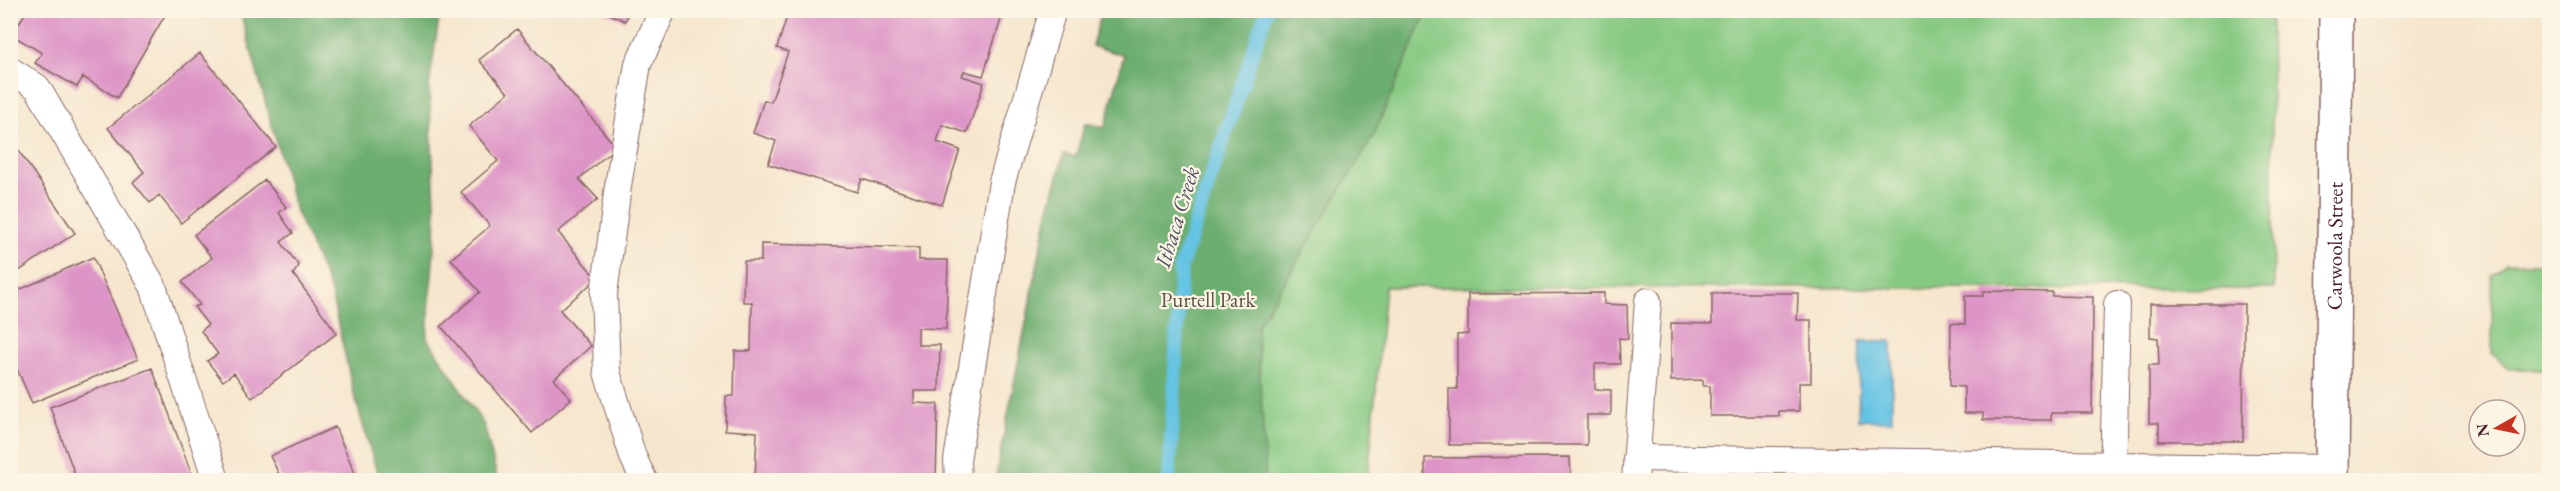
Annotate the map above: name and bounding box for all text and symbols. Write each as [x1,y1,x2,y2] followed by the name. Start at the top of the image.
[1148,163,1206,272] water label: Ithaca Creek
[2320,181,2348,310] street label: Carwoola Street
[1161,286,1256,313] park label: Purtell Park
[2467,398,2527,458] north arrow
[2471,422,2494,438] text: N

